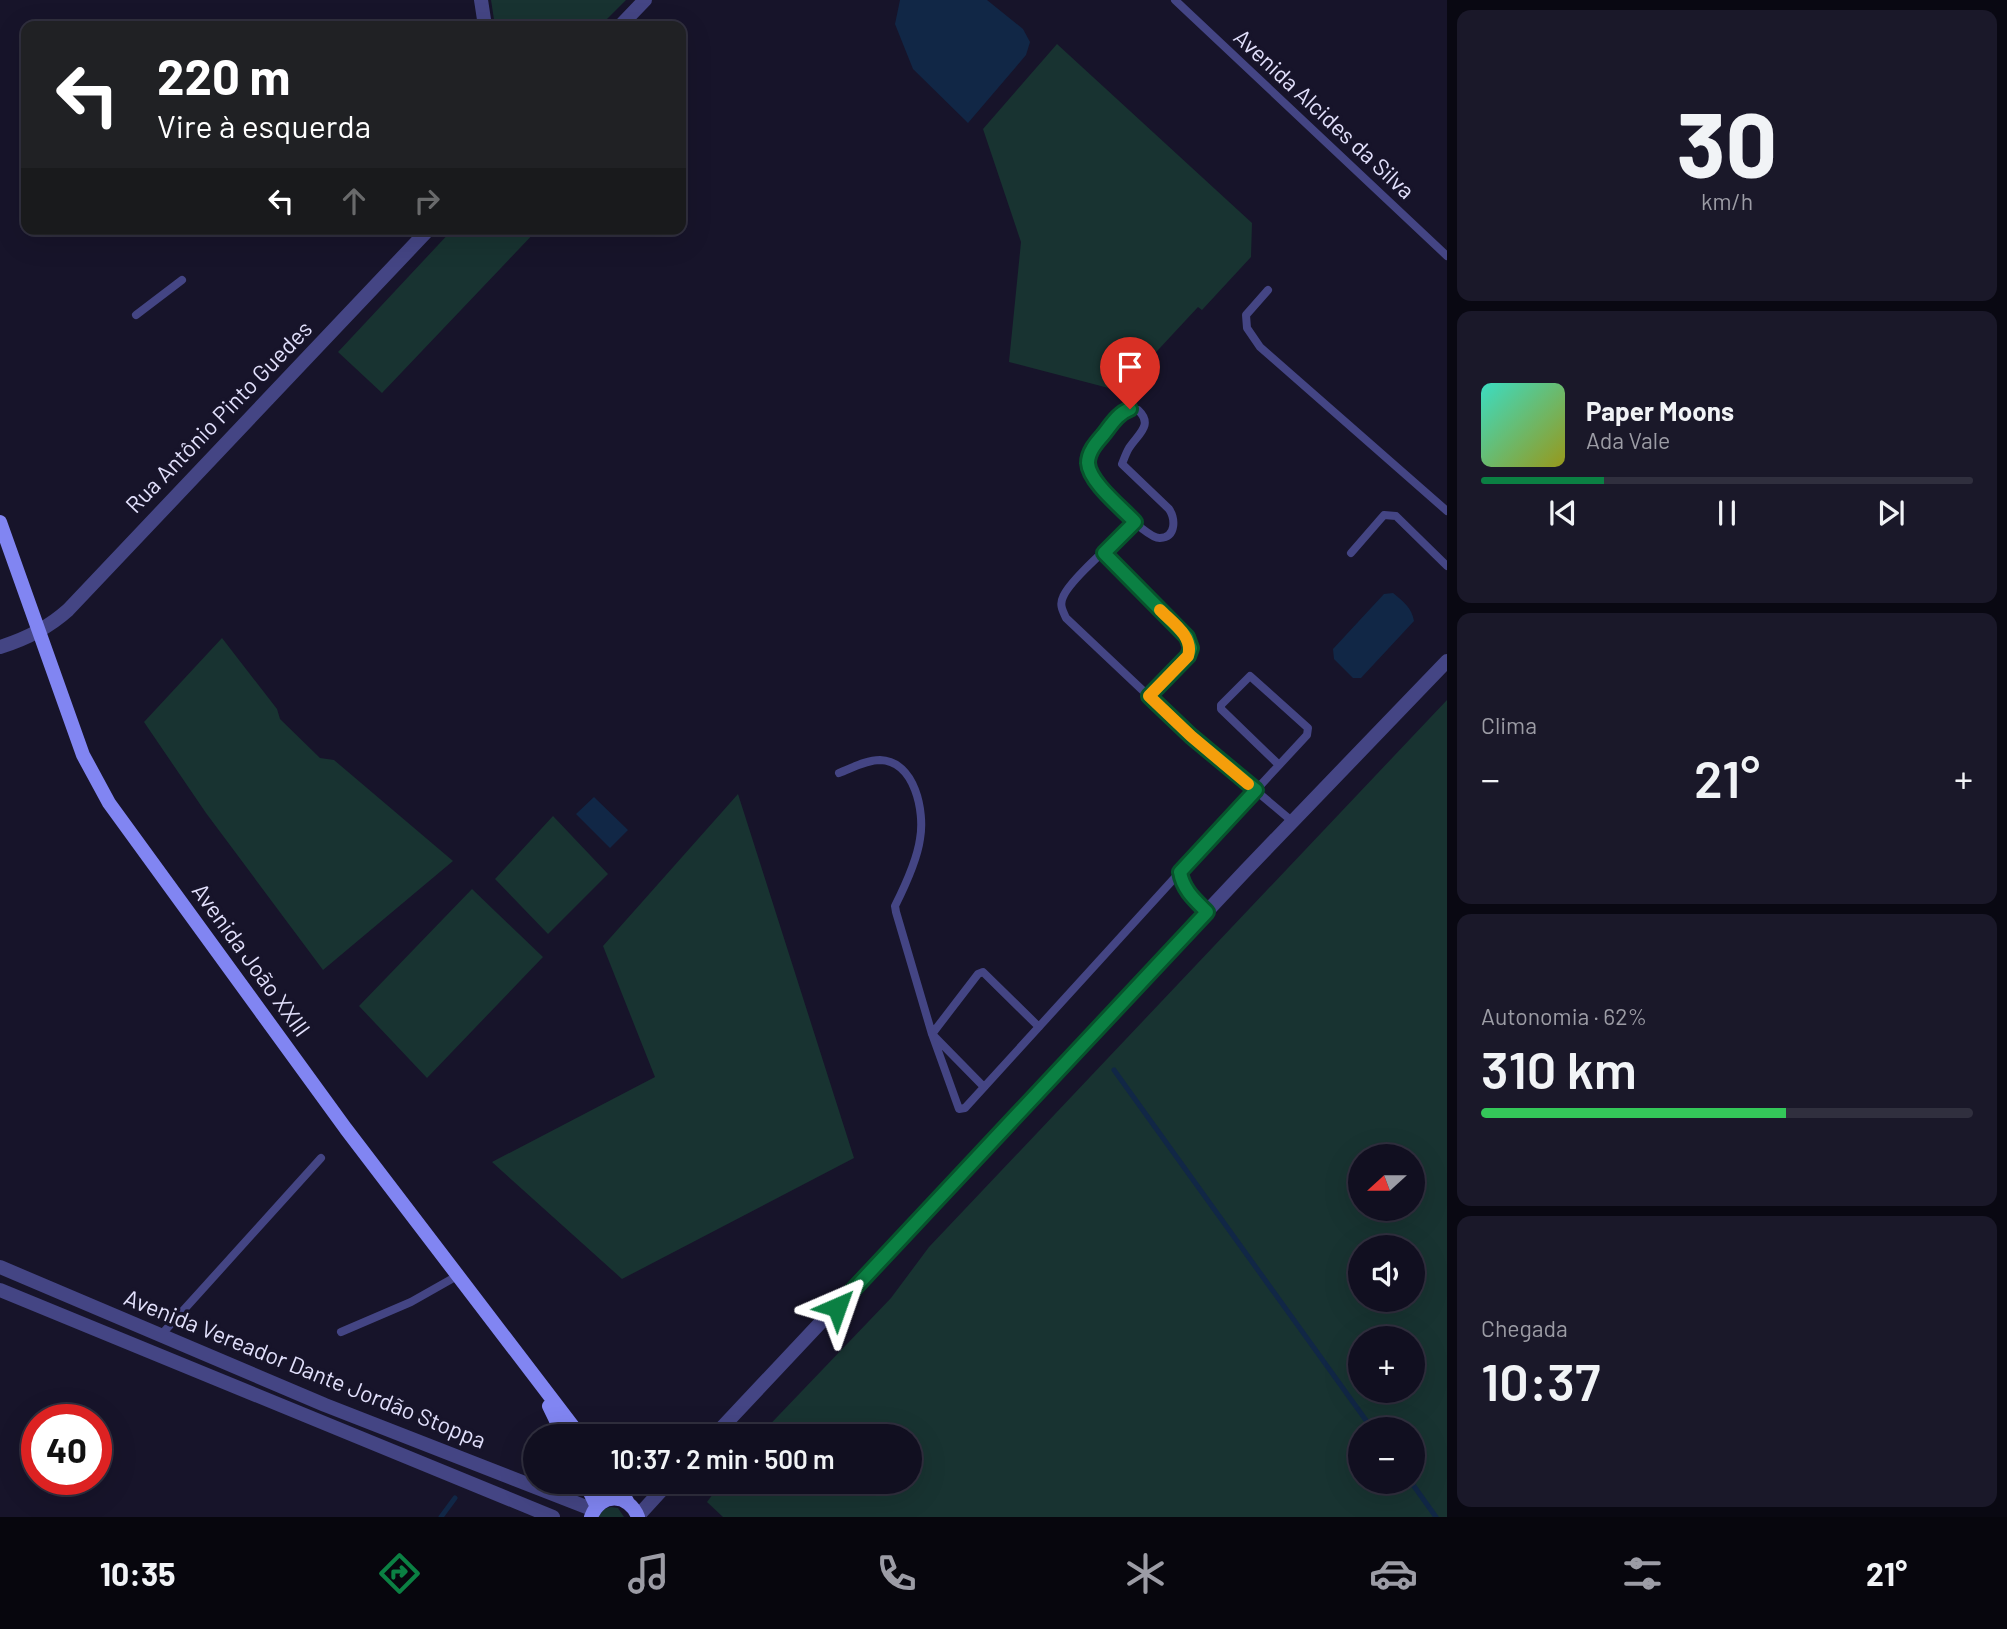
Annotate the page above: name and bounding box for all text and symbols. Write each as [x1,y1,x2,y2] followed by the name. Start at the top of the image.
[1229,22,1421,204] street label: Avenida Alcides da Silva
[157,46,291,105] text: 220 m
[42,49,133,140] icon: left
[1676,87,1778,196] text: 30
[157,106,371,144] text: Vire à esquerda
[262,182,300,220] icon: left
[335,182,373,220] icon: ahead
[408,182,446,220] icon: right
[1701,187,1753,215] text: km/h
[119,314,317,518] street label: Rua Antônio Pinto Guedes
[1100,337,1160,409] pin
[1111,348,1149,386] icon: arrive
[1586,395,1734,426] text: Paper Moons
[1586,426,1670,454] text: Ada Vale
[1544,494,1582,532] icon: previous
[1708,494,1746,532] icon: pause
[1872,494,1910,532] icon: next
[1481,711,1537,739] text: Clima
[1694,746,1760,808] text: 21°
[1481,755,1500,801] text: −
[1954,755,1973,801] text: +
[187,877,317,1042] street label: Avenida João XXIII
[1481,1002,1647,1030] text: Autonomia · 62%
[1481,1037,1637,1099] text: 310 km
[1348,1144,1424,1222] north arrow
[1348,1144,1425,1494] map controls
[1348,1235,1425,1312] button: sound
[800,1270,874,1344] position arrow
[120,1282,490,1454] street label: Avenida Vereador Dante Jordão Stoppa
[1481,1314,1568,1342] text: Chegada
[1348,1326,1425,1403] button: +
[1481,1349,1600,1411] text: 10:37
[21,1404,112,1495] speed limit sign: 40
[1348,1417,1425,1494] button: −
[610,1443,835,1474] text: 10:37 · 2 min · 500 m
[375,1549,424,1598] icon: directions
[624,1549,673,1598] icon: music
[872,1549,921,1598] icon: phone
[1121,1549,1170,1598] icon: climate
[1369,1549,1418,1598] icon: car
[1618,1549,1667,1598] icon: filters
[100,1554,176,1592] text: 10:35
[1866,1554,1907,1592] text: 21°

